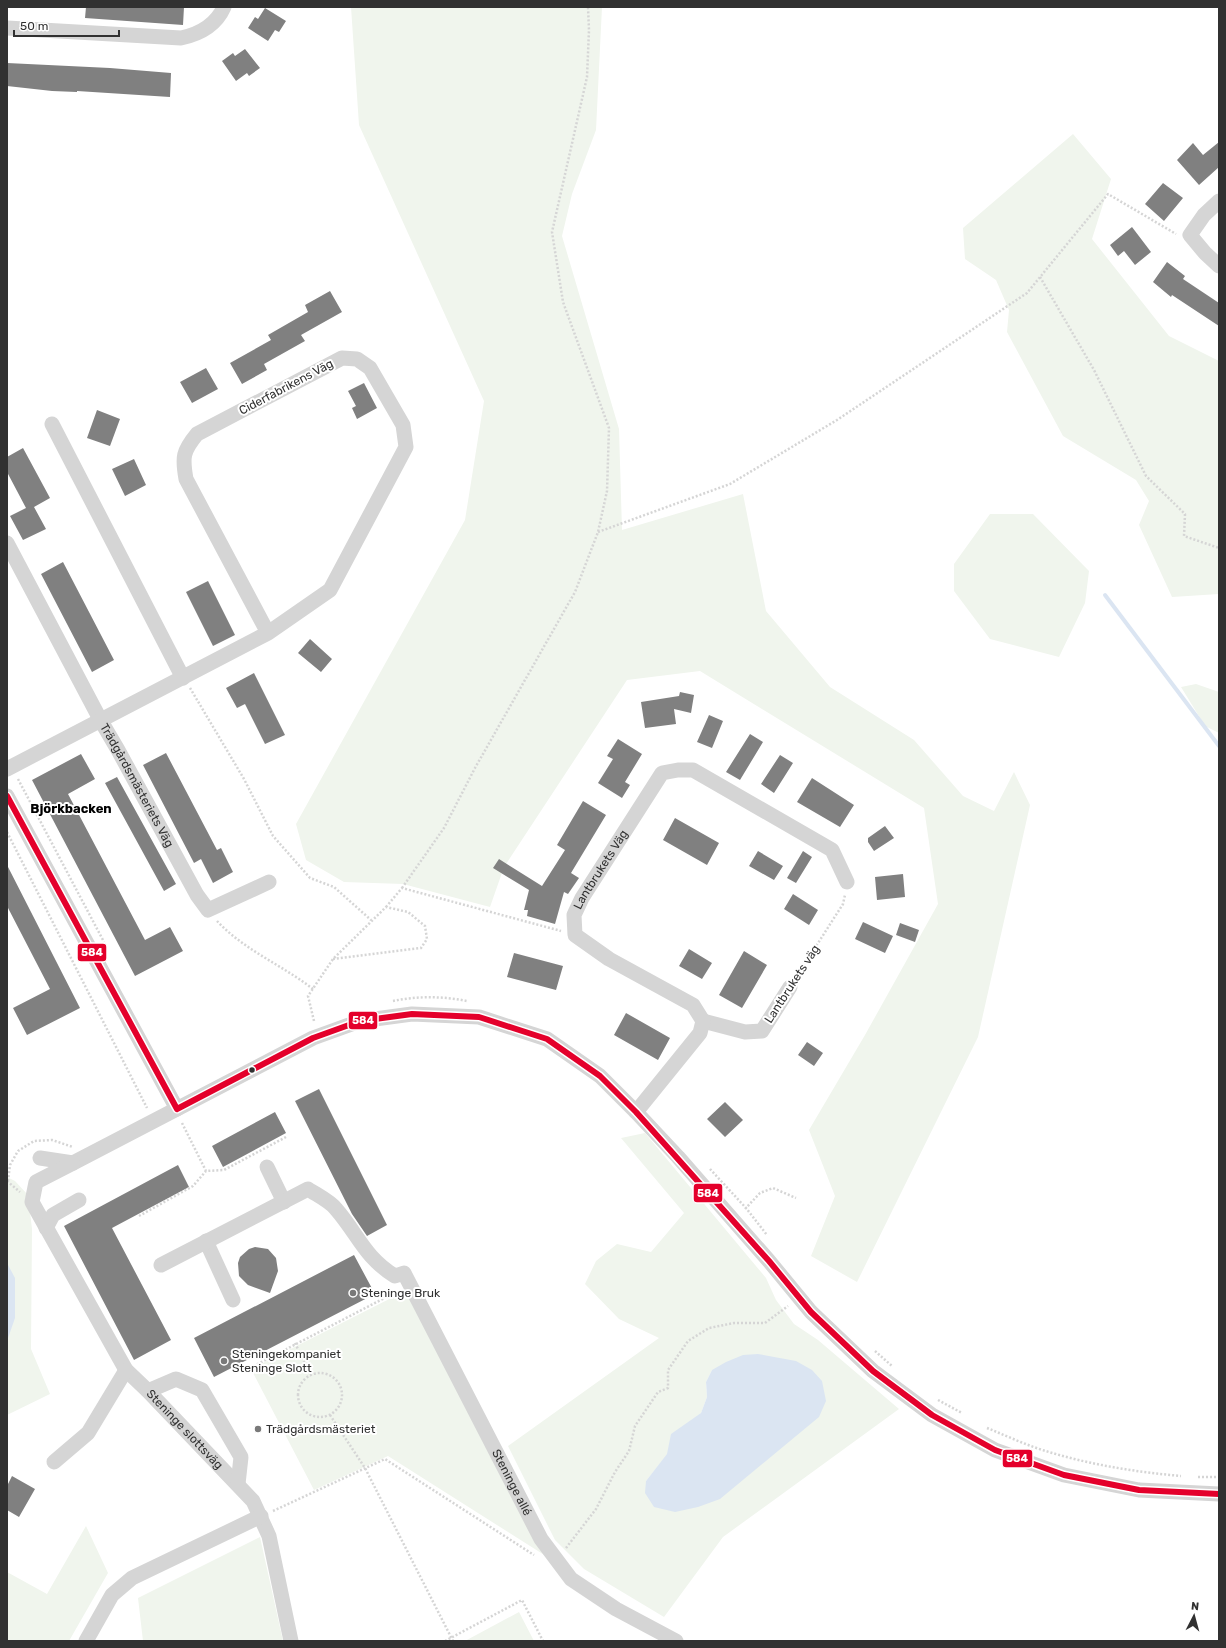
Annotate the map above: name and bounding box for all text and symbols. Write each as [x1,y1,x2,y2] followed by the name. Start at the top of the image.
[14,12,119,38] scale bar
[20,19,48,33] text: 50 m
[236,356,336,418] street label: Ciderfabrikens Väg
[97,721,177,850] street label: Trädgårdsmästeriets Väg
[30,801,112,816] district label: Björkbacken
[571,827,631,912] street label: Lantbrukets Väg
[762,942,822,1026] street label: Lantbrukets väg
[77,943,107,962] line badge: 584
[81,946,104,959] text: 584
[348,1011,378,1030] line badge: 584
[352,1014,375,1027] text: 584
[247,1065,257,1075] unlabelled marker
[693,1183,723,1203] line badge: 584
[697,1187,720,1200] text: 584
[361,1286,441,1300] place label: Steninge Bruk
[348,1288,358,1298] marker: Steninge Bruk
[232,1347,341,1375] place label: Steningekompaniet Steninge Slott
[219,1356,229,1366] marker: Steningekompaniet Steninge Slott
[143,1387,226,1472] street label: Steninge slottsväg
[266,1422,376,1436] place label: Trädgårdsmästeriet
[253,1424,263,1434] marker: Trädgårdsmästeriet
[489,1447,535,1518] street label: Steninge allé
[1002,1449,1033,1468] line badge: 584
[1006,1452,1029,1465] text: 584
[1174,1596,1214,1636] north arrow
[1190,1600,1200,1613] text: N

